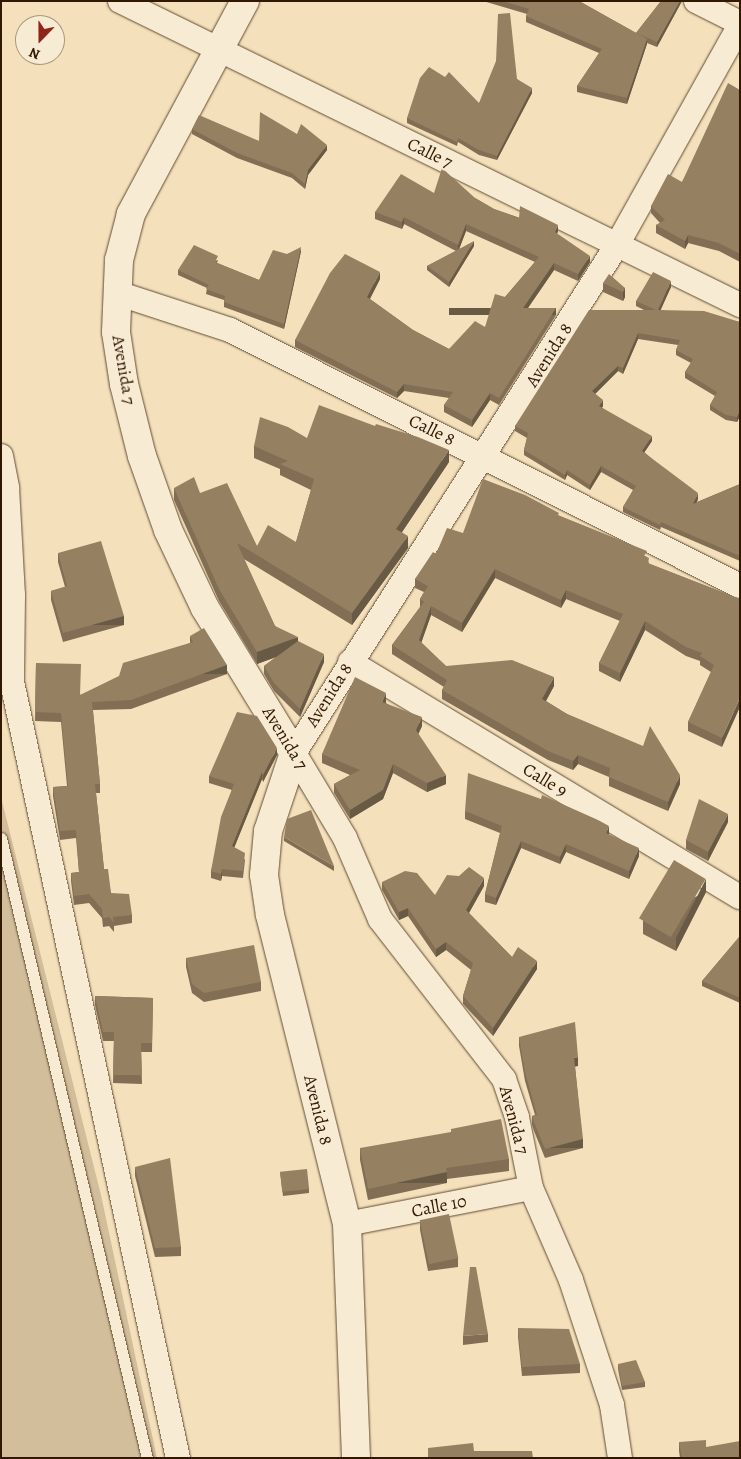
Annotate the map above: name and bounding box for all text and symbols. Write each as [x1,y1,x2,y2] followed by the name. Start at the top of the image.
[15,15,65,65] north arrow
[26,43,43,64] text: N
[404,133,456,173] street label: Calle 7
[521,319,577,391] street label: Avenida 8
[107,334,141,406] street label: Avenida 7
[405,410,459,450] street label: Calle 8
[301,659,357,731] street label: Avenida 8
[258,702,312,774] street label: Avenida 7
[519,758,571,802] street label: Calle 9
[299,1073,337,1147] street label: Avenida 8
[495,1083,533,1157] street label: Avenida 7
[410,1190,468,1222] street label: Calle 10

